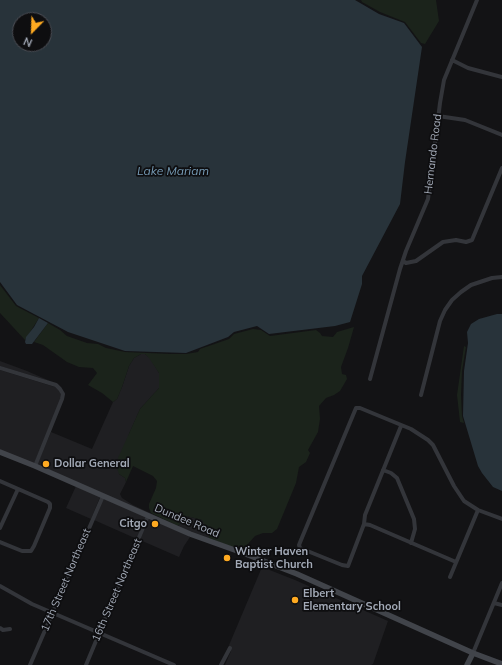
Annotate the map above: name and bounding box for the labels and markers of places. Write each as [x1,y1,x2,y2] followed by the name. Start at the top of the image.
[54,457,130,471] place label: Dollar General
[41,459,51,469] marker: Dollar General
[119,517,147,531] place label: Citgo
[150,519,160,529] marker: Citgo
[235,545,313,571] place label: Winter Haven Baptist Church
[222,553,232,563] marker: Winter Haven Baptist Church
[303,587,401,613] place label: Elbert Elementary School
[290,595,300,605] marker: Elbert Elementary School

